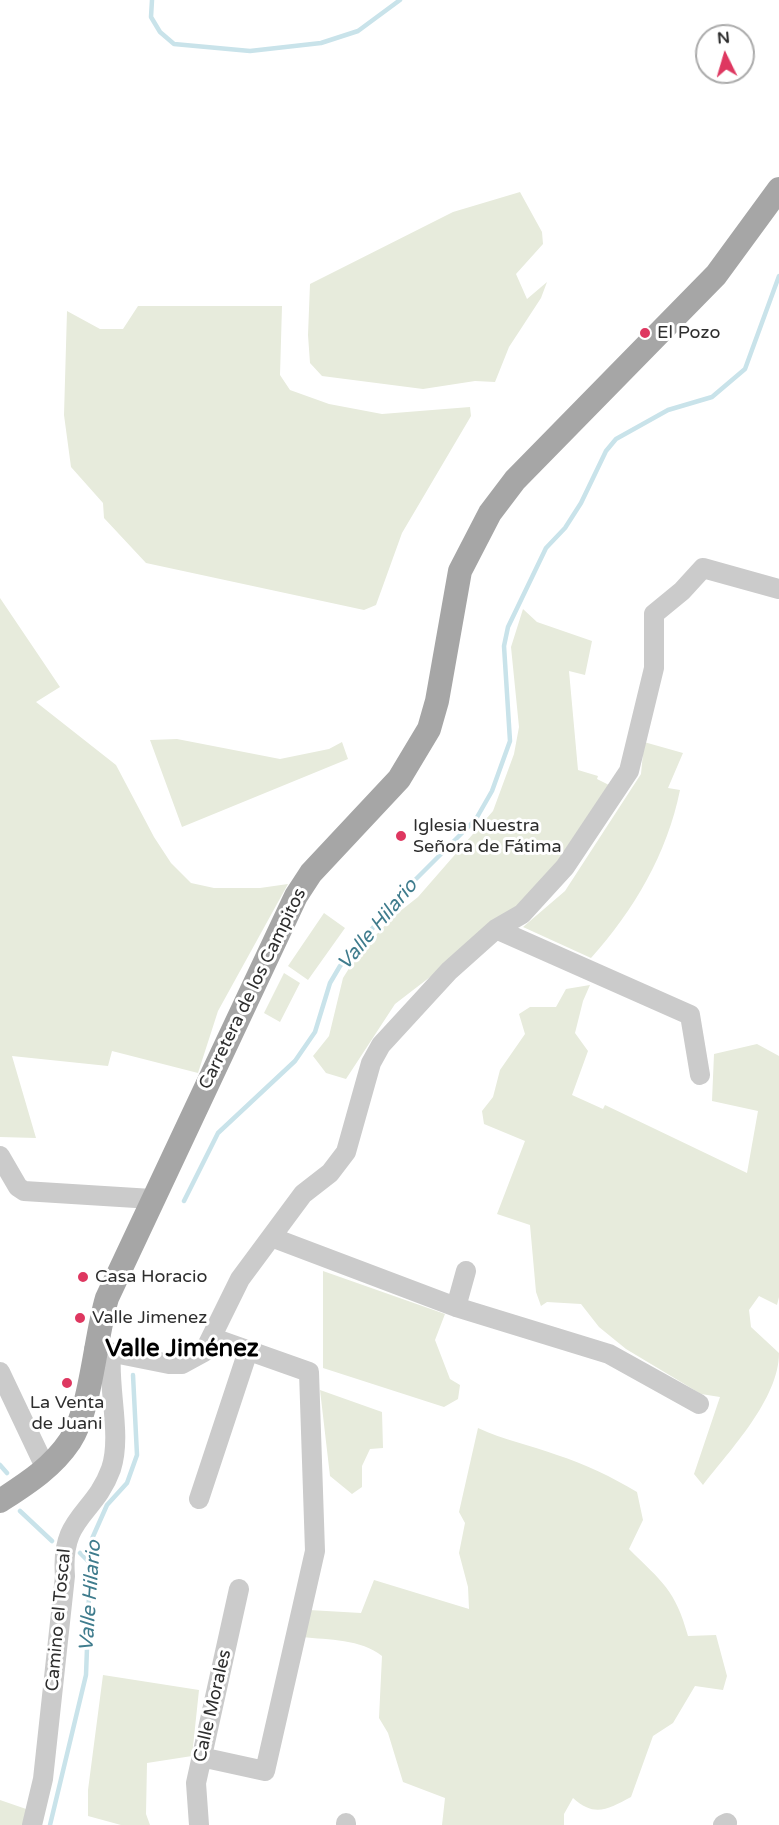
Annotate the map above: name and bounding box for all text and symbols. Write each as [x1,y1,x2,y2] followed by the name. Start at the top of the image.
[695,24,755,84] north arrow
[716,28,731,49] text: N
[657,322,720,344] place label: El Pozo
[638,326,652,340] marker: El Pozo
[413,815,562,858] place label: Iglesia Nuestra Señora de Fátima
[394,829,408,843] marker: Iglesia Nuestra Señora de Fátima
[333,875,423,975] water label: Valle Hilario
[195,885,311,1093] street label: Carretera de los Campitos
[95,1266,207,1288] place label: Casa Horacio
[76,1270,90,1284] marker: Casa Horacio
[92,1307,207,1329] place label: Valle Jimenez
[73,1311,87,1325] marker: Valle Jimenez
[105,1336,259,1364] district label: Valle Jiménez
[60,1376,74,1390] marker: La Venta de Juani
[30,1392,104,1434] place label: La Venta de Juani
[75,1540,107,1652] water label: Valle Hilario
[42,1548,76,1692] street label: Camino el Toscal
[190,1648,236,1764] street label: Calle Morales

